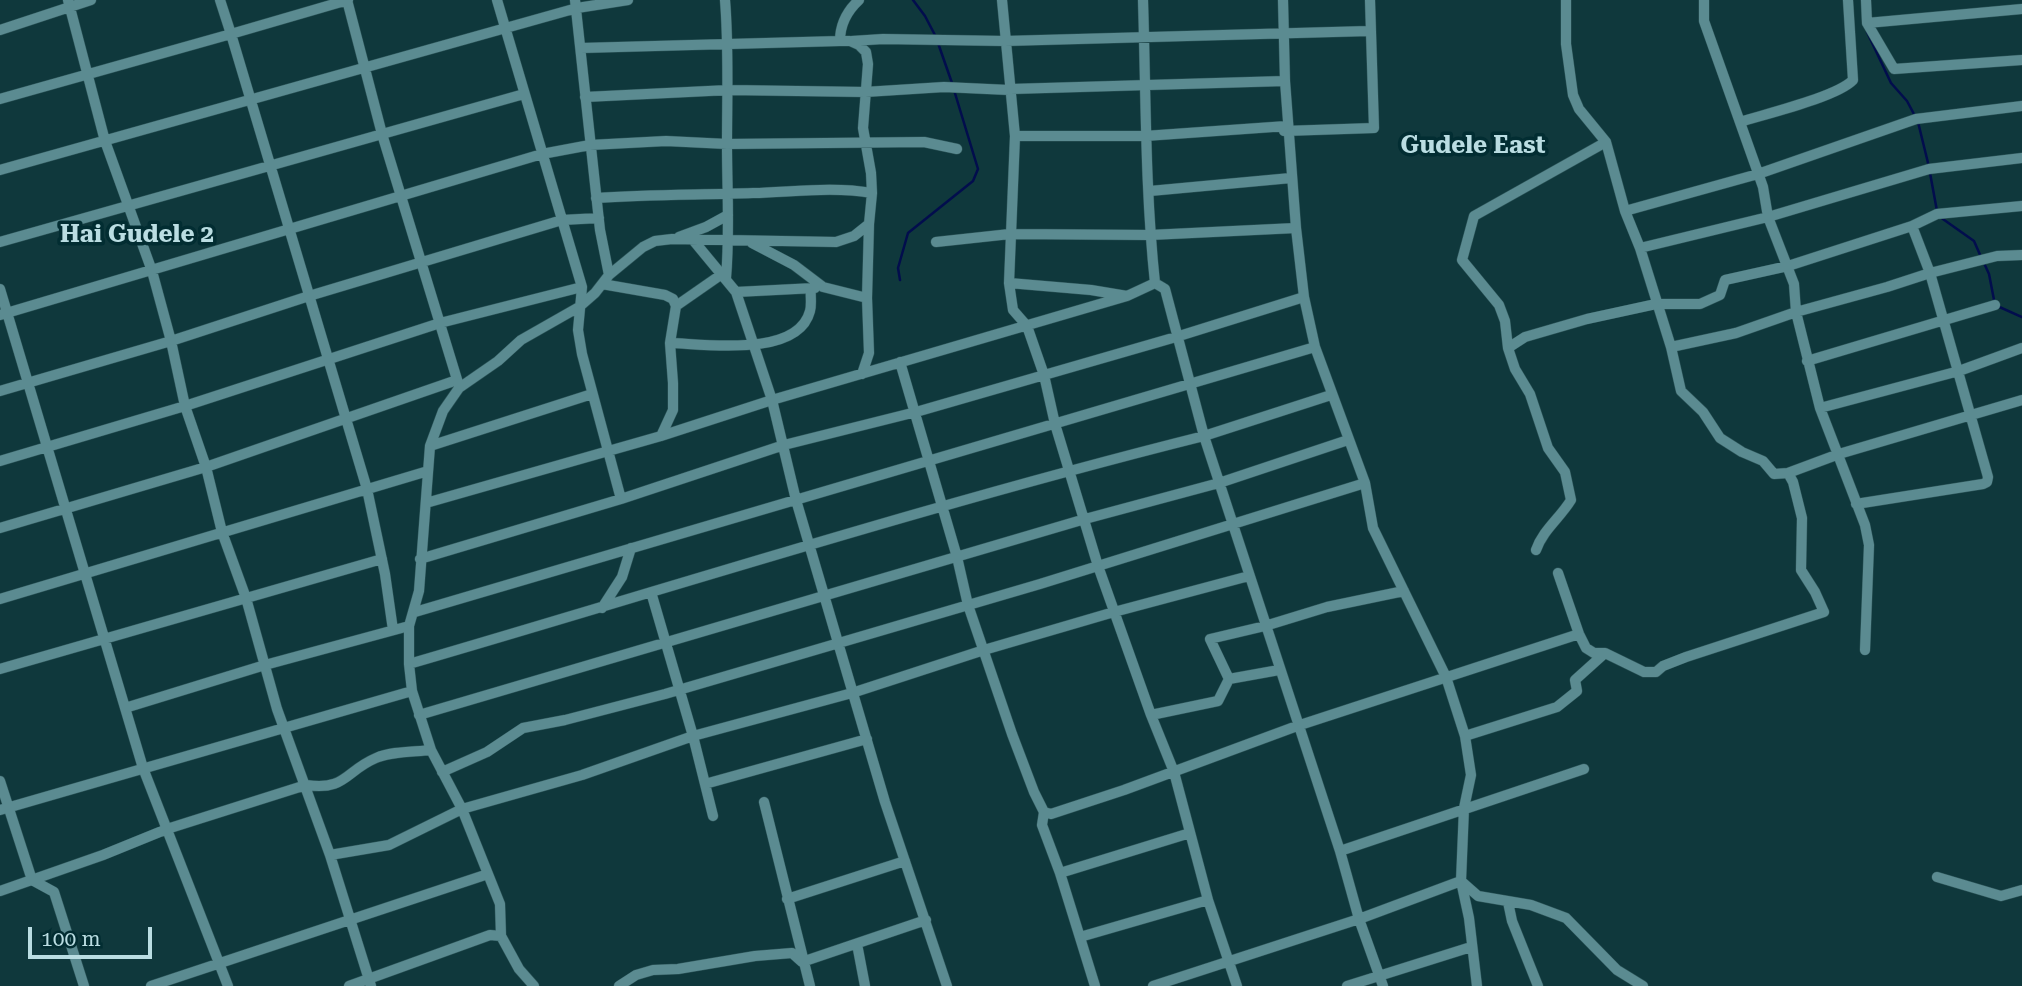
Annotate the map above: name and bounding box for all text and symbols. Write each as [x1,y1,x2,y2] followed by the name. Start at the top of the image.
[1401,132,1545,160] district label: Gudele East
[60,221,214,249] district label: Hai Gudele 2
[32,912,156,956] scale bar
[41,927,101,951] text: 100 m

